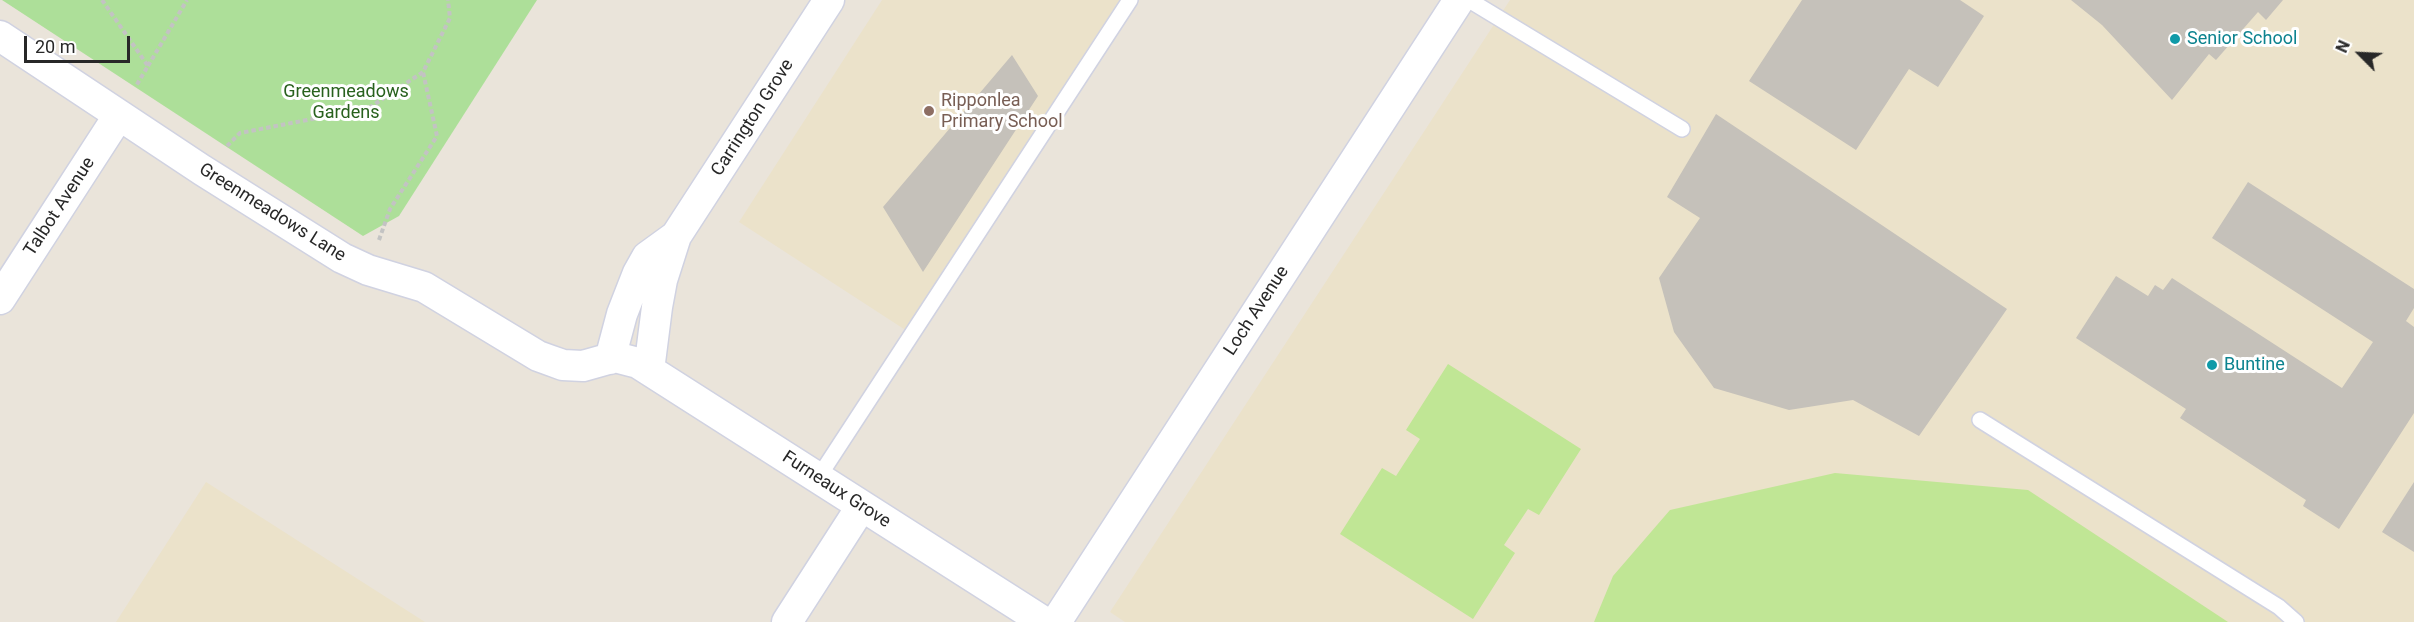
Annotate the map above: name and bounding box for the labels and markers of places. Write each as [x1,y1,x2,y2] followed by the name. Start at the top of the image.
[2187,28,2297,50] place label: Senior School
[2168,32,2182,46] marker: Senior School
[941,90,1063,132] place label: Ripponlea Primary School
[922,104,936,118] marker: Ripponlea Primary School
[2224,354,2285,376] place label: Buntine
[2205,358,2219,372] marker: Buntine

